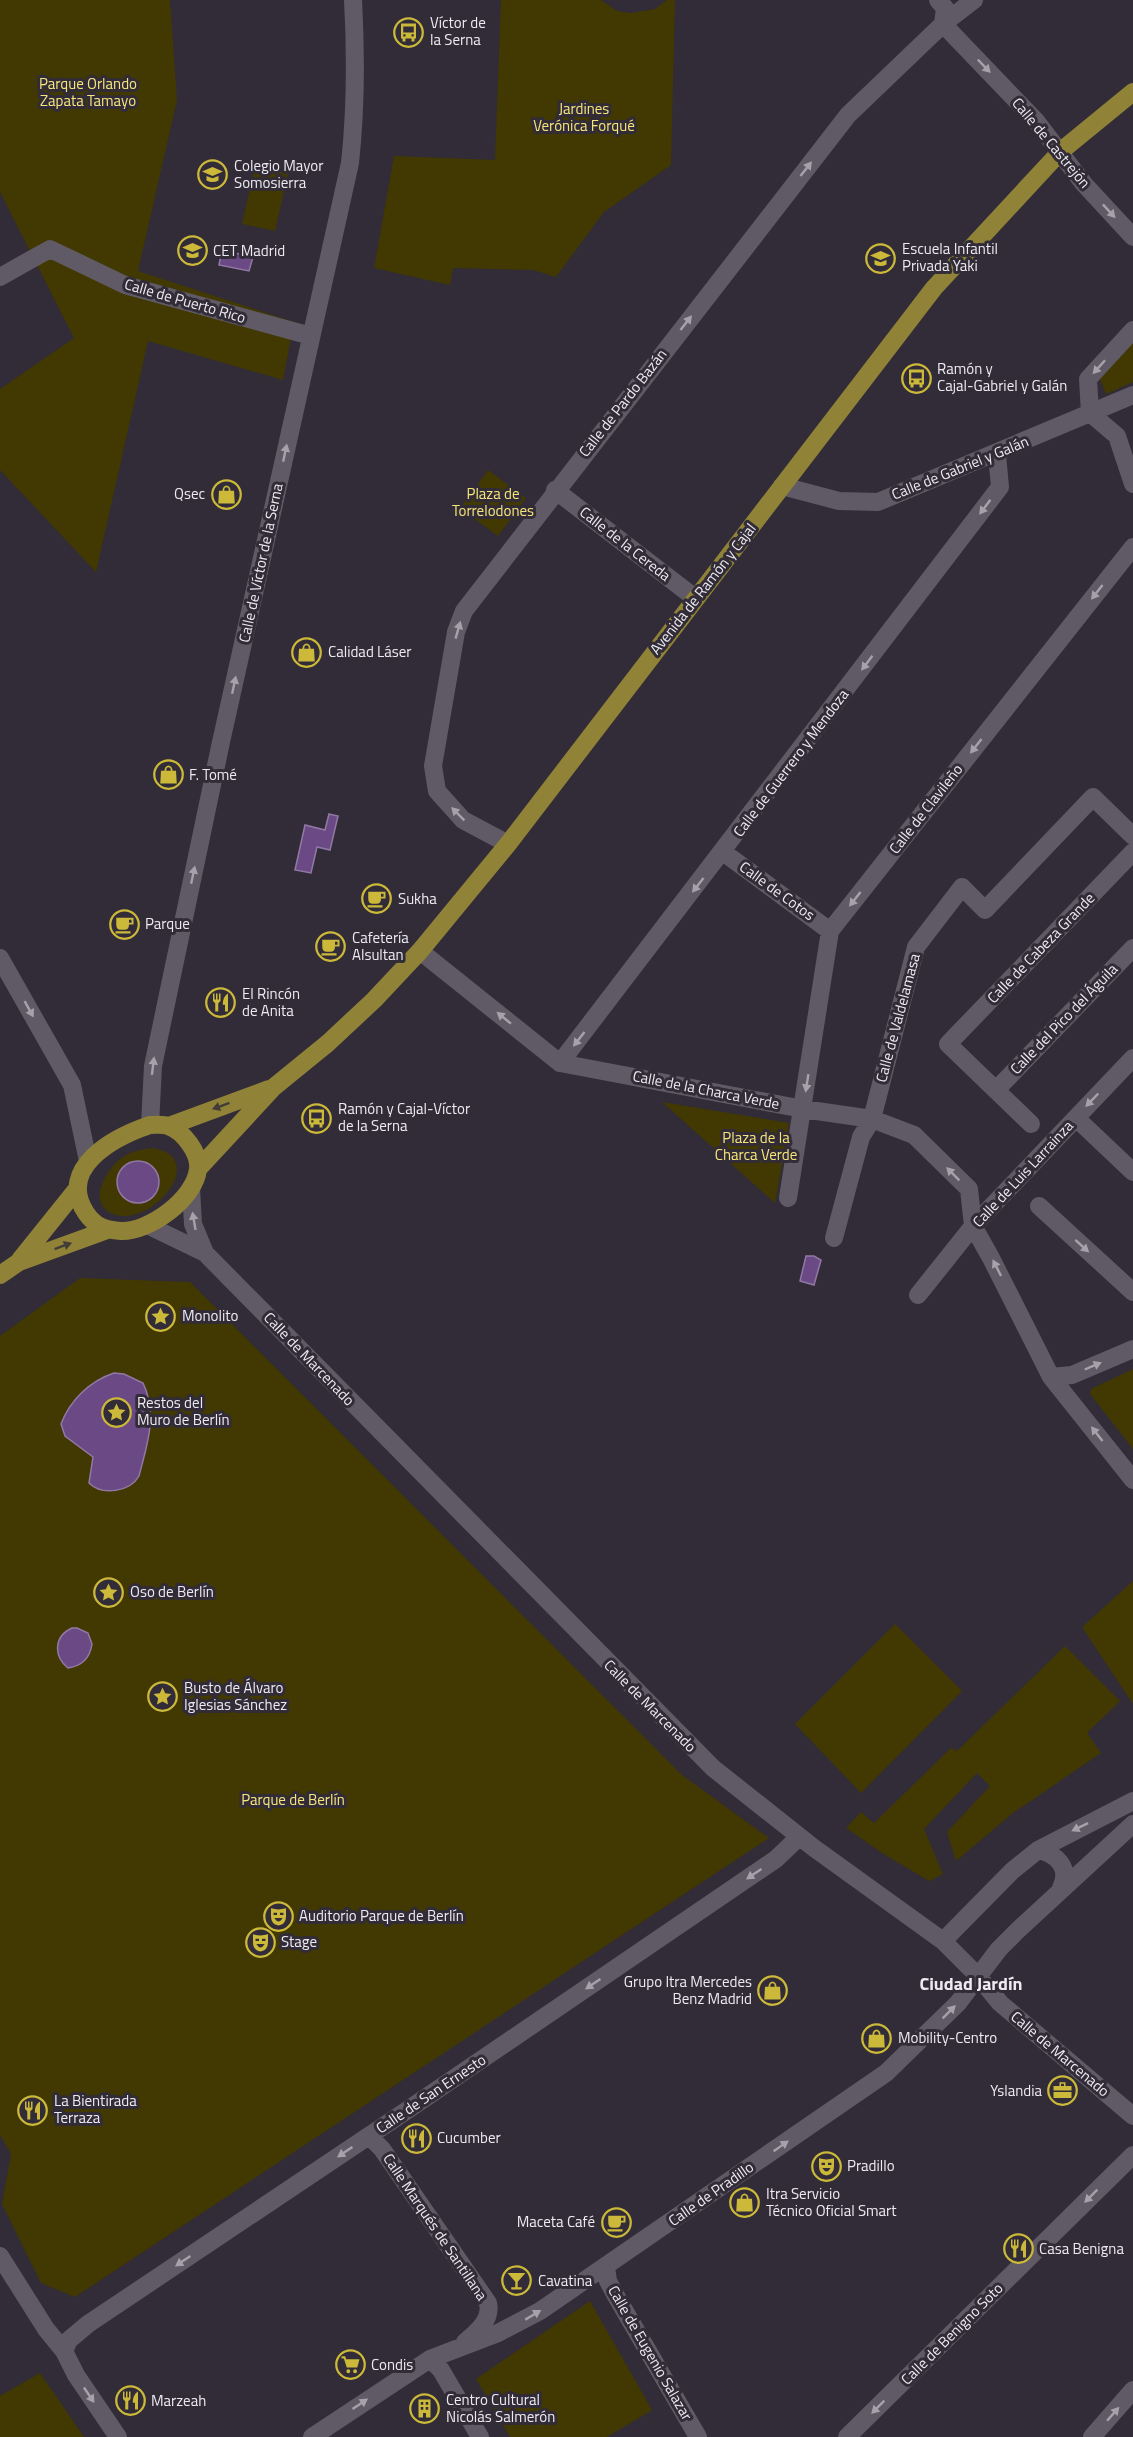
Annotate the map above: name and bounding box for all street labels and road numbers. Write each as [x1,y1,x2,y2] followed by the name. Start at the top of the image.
[1007,92,1096,193] street label: Calle de Castrejón
[122,272,249,329] street label: Calle de Puerto Rico
[573,344,672,462] street label: Calle de Pardo Bazán
[888,430,1032,506] street label: Calle de Gabriel y Galán
[232,481,289,645] street label: Calle de Víctor de la Serna
[575,501,676,587] street label: Calle de la Cereda
[644,518,761,659] street label: Avenida de Ramón y Cajal
[727,684,854,841] street label: Calle de Guerrero y Mendoza
[883,759,968,859] street label: Calle de Clavileño
[735,855,820,926] street label: Calle de Cotos
[981,887,1100,1008] street label: Calle de Cabeza Grande
[869,950,926,1085] street label: Calle de Valdelamasa
[1004,958,1123,1079] street label: Calle del Pico del Águila
[631,1064,781,1115] street label: Calle de la Charca Verde
[967,1115,1079,1232] street label: Calle de Luis Larrainza
[258,1306,360,1411] street label: Calle de Marcenado
[599,1654,702,1757] street label: Calle de Marcenado
[1006,2005,1115,2102] street label: Calle de Marcenado
[371,2048,491,2139] street label: Calle de San Ernesto
[377,2148,494,2305] street label: Calle Marqués de Santillana
[663,2155,758,2232] street label: Calle de Pradillo
[895,2277,1008,2390] street label: Calle de Benigno Soto
[602,2281,699,2425] street label: Calle de Eugenio Salazar

